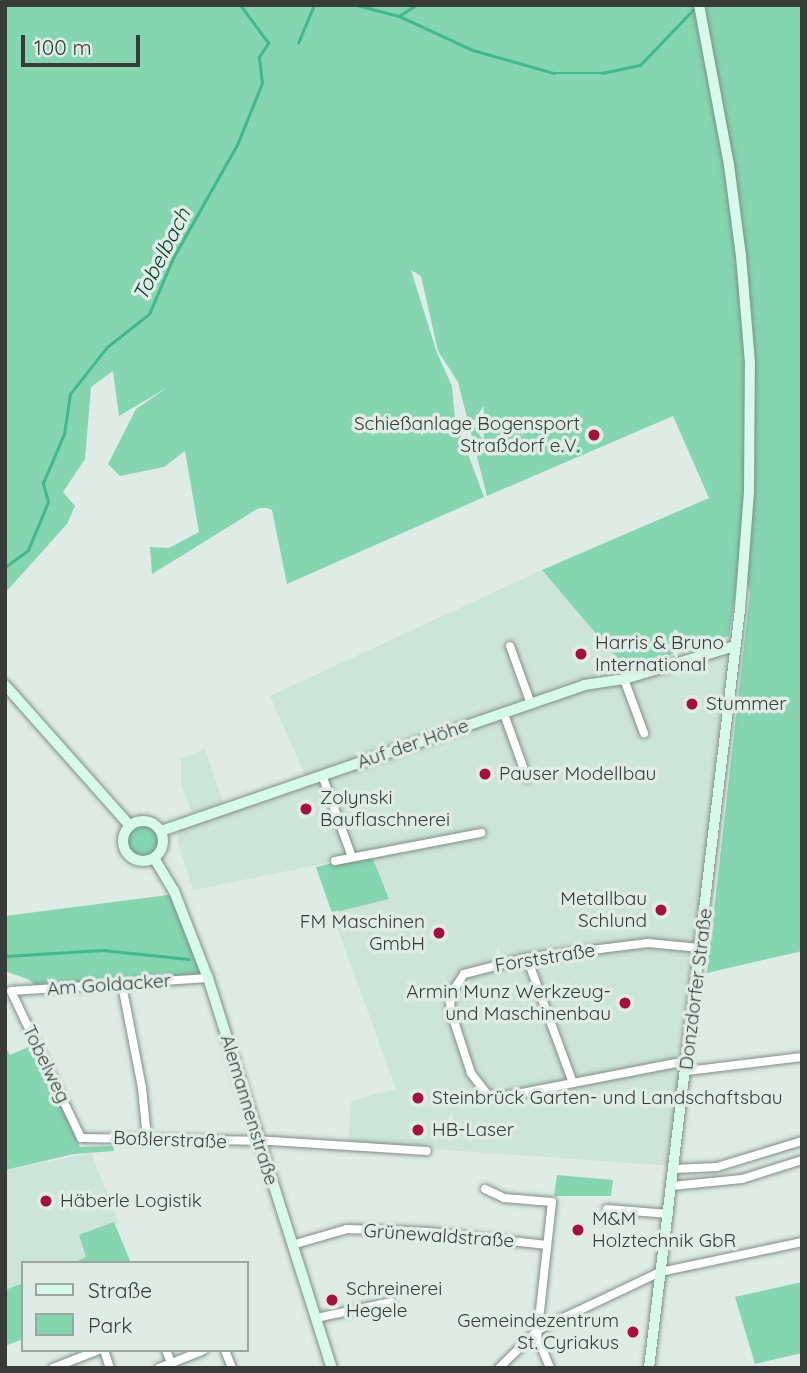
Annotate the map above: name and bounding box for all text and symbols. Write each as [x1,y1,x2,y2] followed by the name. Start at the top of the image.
[24,21,144,65] scale bar
[34,34,92,60] text: 100 m
[127,203,195,305] water label: Tobelbach
[354,413,580,457] place label: Schießanlage Bogensport Straßdorf e.V.
[586,427,602,443] marker: Schießanlage Bogensport Straßdorf e.V.
[595,632,724,676] place label: Harris & Bruno International
[573,646,589,662] marker: Harris & Bruno International
[706,693,787,715] place label: Stummer
[684,696,700,712] marker: Stummer
[354,714,472,774] street label: Auf der Höhe
[499,763,656,785] place label: Pauser Modellbau
[477,766,493,782] marker: Pauser Modellbau
[320,787,450,831] place label: Zolynski Bauflaschnerei
[298,801,314,817] marker: Zolynski Bauflaschnerei
[560,888,647,932] place label: Metallbau Schlund
[653,902,669,918] marker: Metallbau Schlund
[675,907,717,1071] street label: Donzdorfer Straße
[300,911,425,955] place label: FM Maschinen GmbH
[431,925,447,941] marker: FM Maschinen GmbH
[493,939,597,977] street label: Forststraße
[46,969,172,1001] street label: Am Goldacker
[406,981,611,1025] place label: Armin Munz Werkzeug- und Maschinenbau
[617,995,633,1011] marker: Armin Munz Werkzeug- und Maschinenbau
[17,1021,75,1107] street label: Tobelweg
[215,1032,283,1188] street label: Alemannenstraße
[432,1087,783,1109] place label: Steinbrück Garten- und Landschaftsbau
[410,1090,426,1106] marker: Steinbrück Garten- und Landschaftsbau
[432,1119,514,1141] place label: HB-Laser
[410,1122,426,1138] marker: HB-Laser
[113,1127,227,1153] street label: Boßlerstraße
[60,1190,202,1212] place label: Häberle Logistik
[38,1193,54,1209] marker: Häberle Logistik
[592,1208,736,1252] place label: M&M Holztechnik GbR
[363,1219,515,1253] street label: Grünewaldstraße
[570,1222,586,1238] marker: M&M Holztechnik GbR
[21,1261,248,1352] legend
[88,1277,152,1303] text: Straße
[346,1278,442,1322] place label: Schreinerei Hegele
[324,1292,340,1308] marker: Schreinerei Hegele
[457,1310,619,1354] place label: Gemeindezentrum St. Cyriakus
[88,1312,132,1338] text: Park
[625,1324,641,1340] marker: Gemeindezentrum St. Cyriakus

